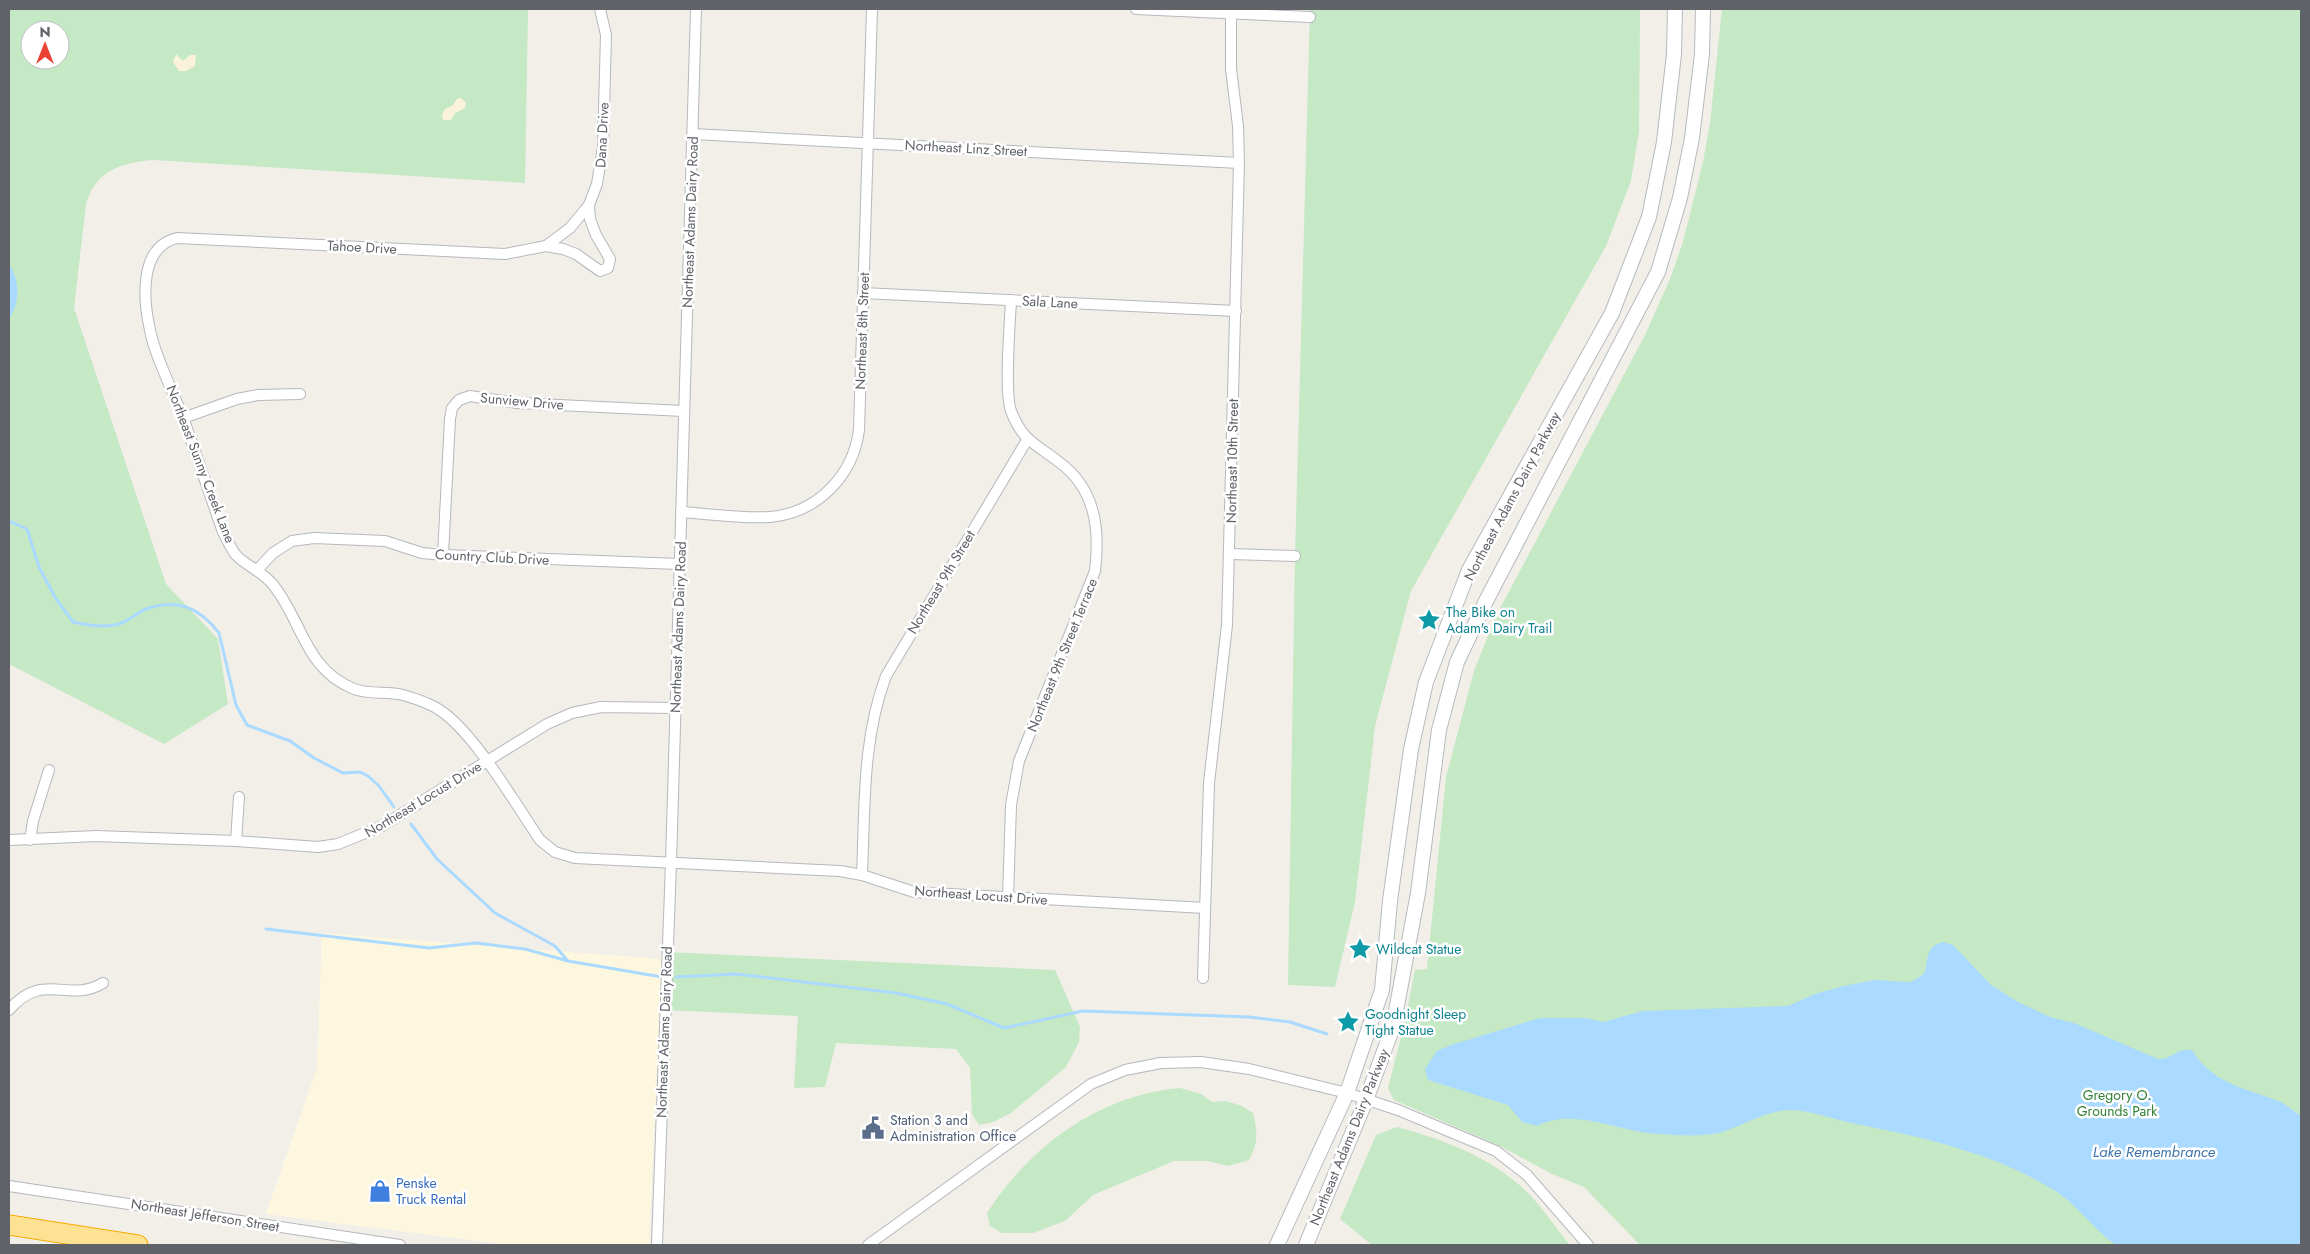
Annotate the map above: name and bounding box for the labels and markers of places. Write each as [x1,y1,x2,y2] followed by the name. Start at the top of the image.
[1446,602,1552,638] place label: The Bike on Adam's Dairy Trail
[1416,607,1442,633] place icon: The Bike on Adam's Dairy Trail
[1347,936,1373,962] place icon: Wildcat Statue
[1376,939,1461,959] place label: Wildcat Statue
[1365,1004,1466,1040] place label: Goodnight Sleep Tight Statue
[1335,1009,1361,1035] place icon: Goodnight Sleep Tight Statue
[890,1110,1016,1146] place label: Station 3 and Administration Office
[860,1115,886,1141] public building icon: Station 3 and Administration Office
[396,1173,466,1209] place label: Penske Truck Rental
[367,1178,393,1204] shop icon: Penske Truck Rental

